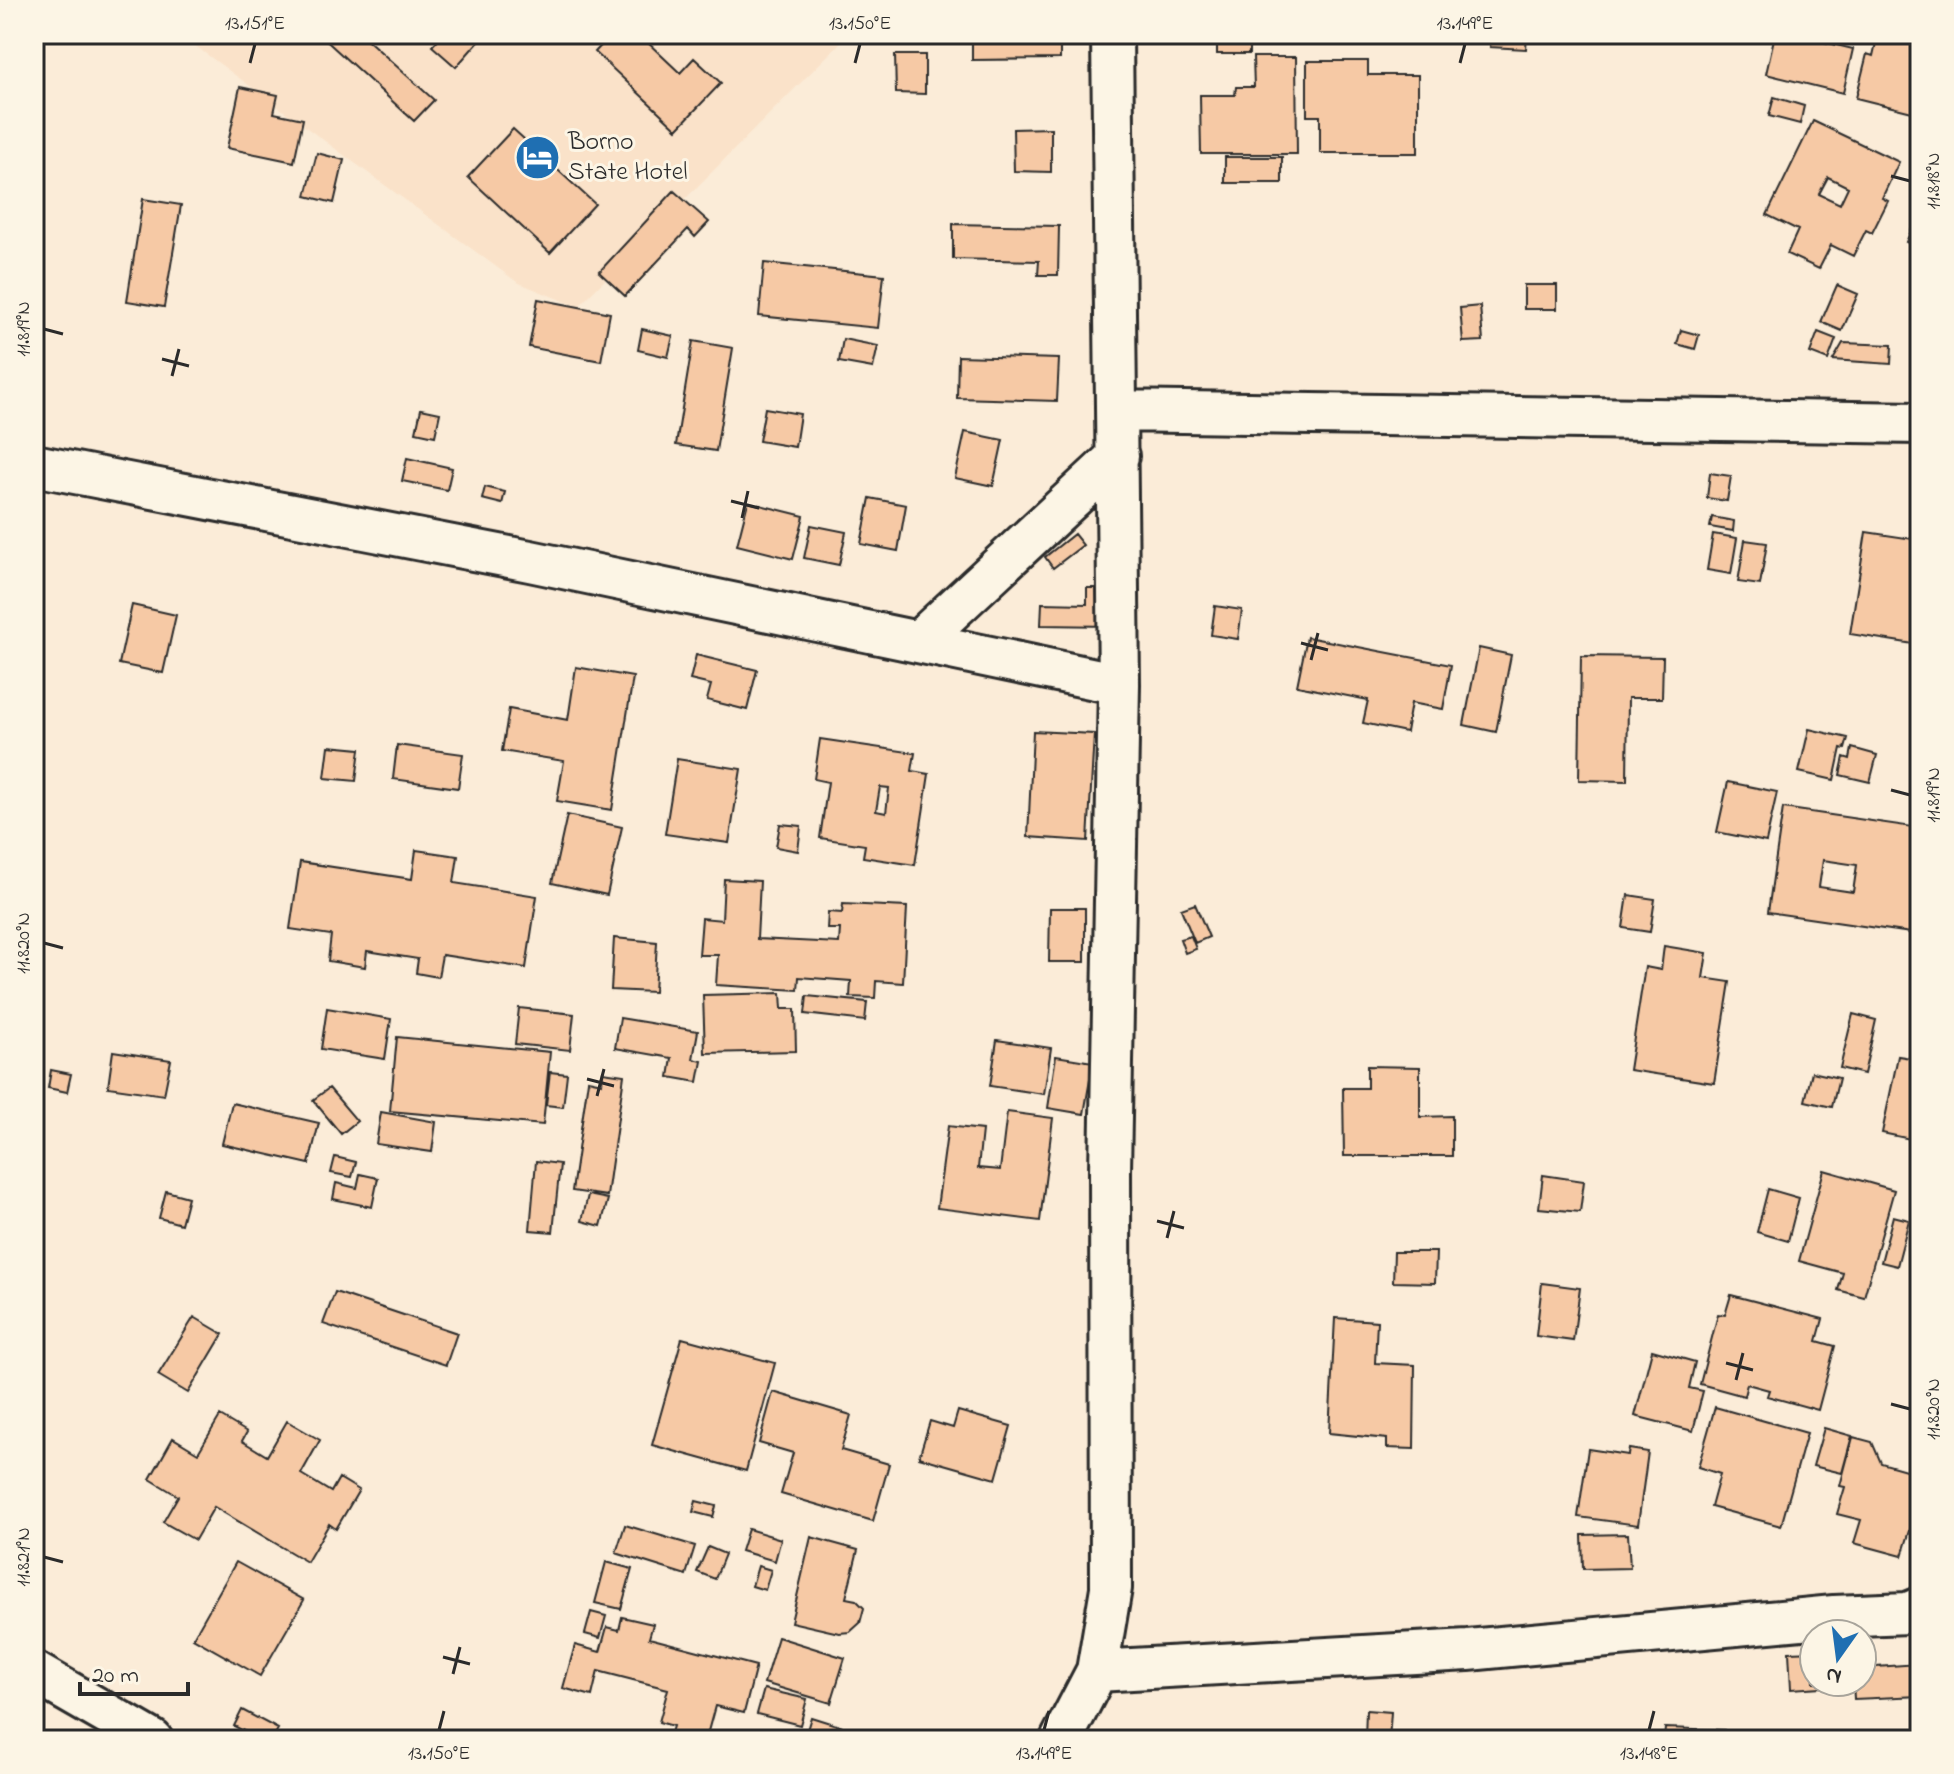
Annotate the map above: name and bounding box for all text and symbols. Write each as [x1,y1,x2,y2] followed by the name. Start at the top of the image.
[225,10,285,39] text: 13.151°E
[829,10,891,39] text: 13.150°E
[1437,10,1493,39] text: 13.149°E
[567,124,688,192] place label: Borno State Hotel
[513,134,561,182] hotel icon: Borno State Hotel
[1920,152,1949,210] text: 11.818°N
[10,301,39,357] text: 11.819°N
[1920,767,1949,823] text: 11.819°N
[10,912,39,974] text: 11.820°N
[1920,1378,1949,1440] text: 11.820°N
[10,1527,39,1587] text: 11.821°N
[1798,1618,1878,1698] north arrow
[80,1646,188,1696] scale bar
[1823,1657,1845,1692] text: N
[92,1659,139,1694] text: 20 m
[408,1740,470,1769] text: 13.150°E
[1016,1740,1072,1769] text: 13.149°E
[1620,1740,1678,1769] text: 13.148°E

